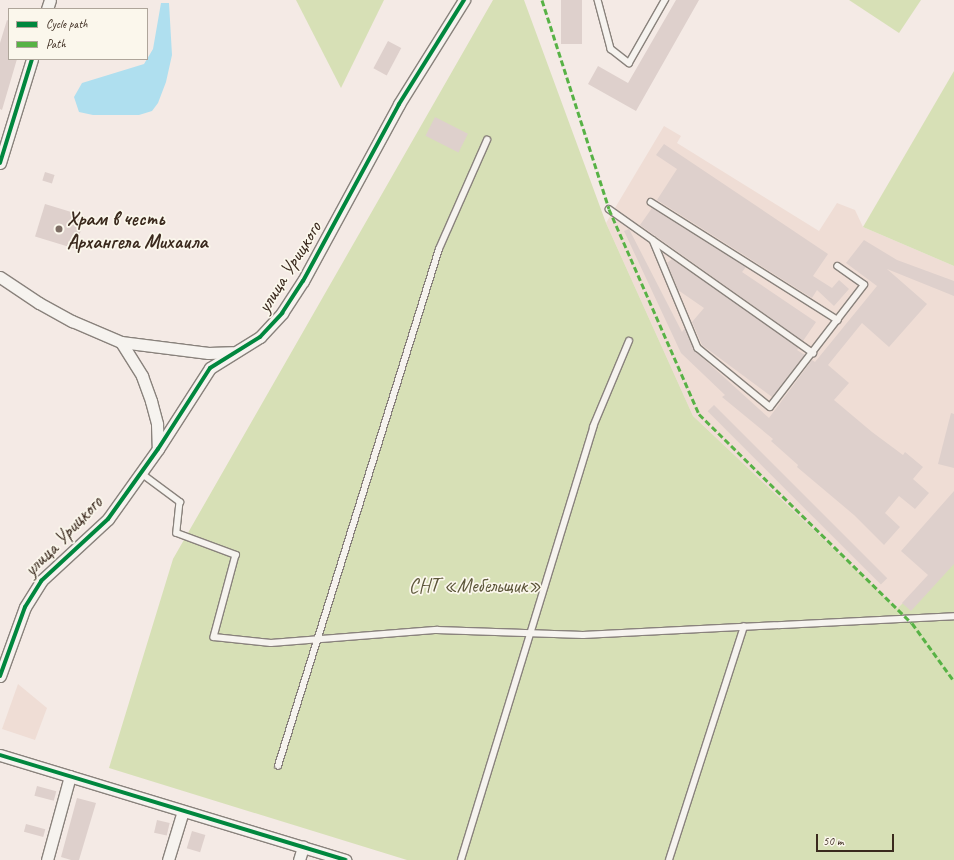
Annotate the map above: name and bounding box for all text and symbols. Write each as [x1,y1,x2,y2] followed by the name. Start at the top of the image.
[8,8,148,60] legend
[46,16,88,32] text: Cycle path
[46,36,66,52] text: Path
[67,206,206,253] place label: Храм в честь Архангела Михаила
[252,217,326,317] street label: улица Урицкого
[54,224,64,234] marker: Храм в честь Архангела Михаила
[19,491,107,581] street label: улица Урицкого
[409,573,541,597] park label: СНТ «Мебельщик»
[818,826,896,852] scale bar
[823,833,843,849] text: 50 m

